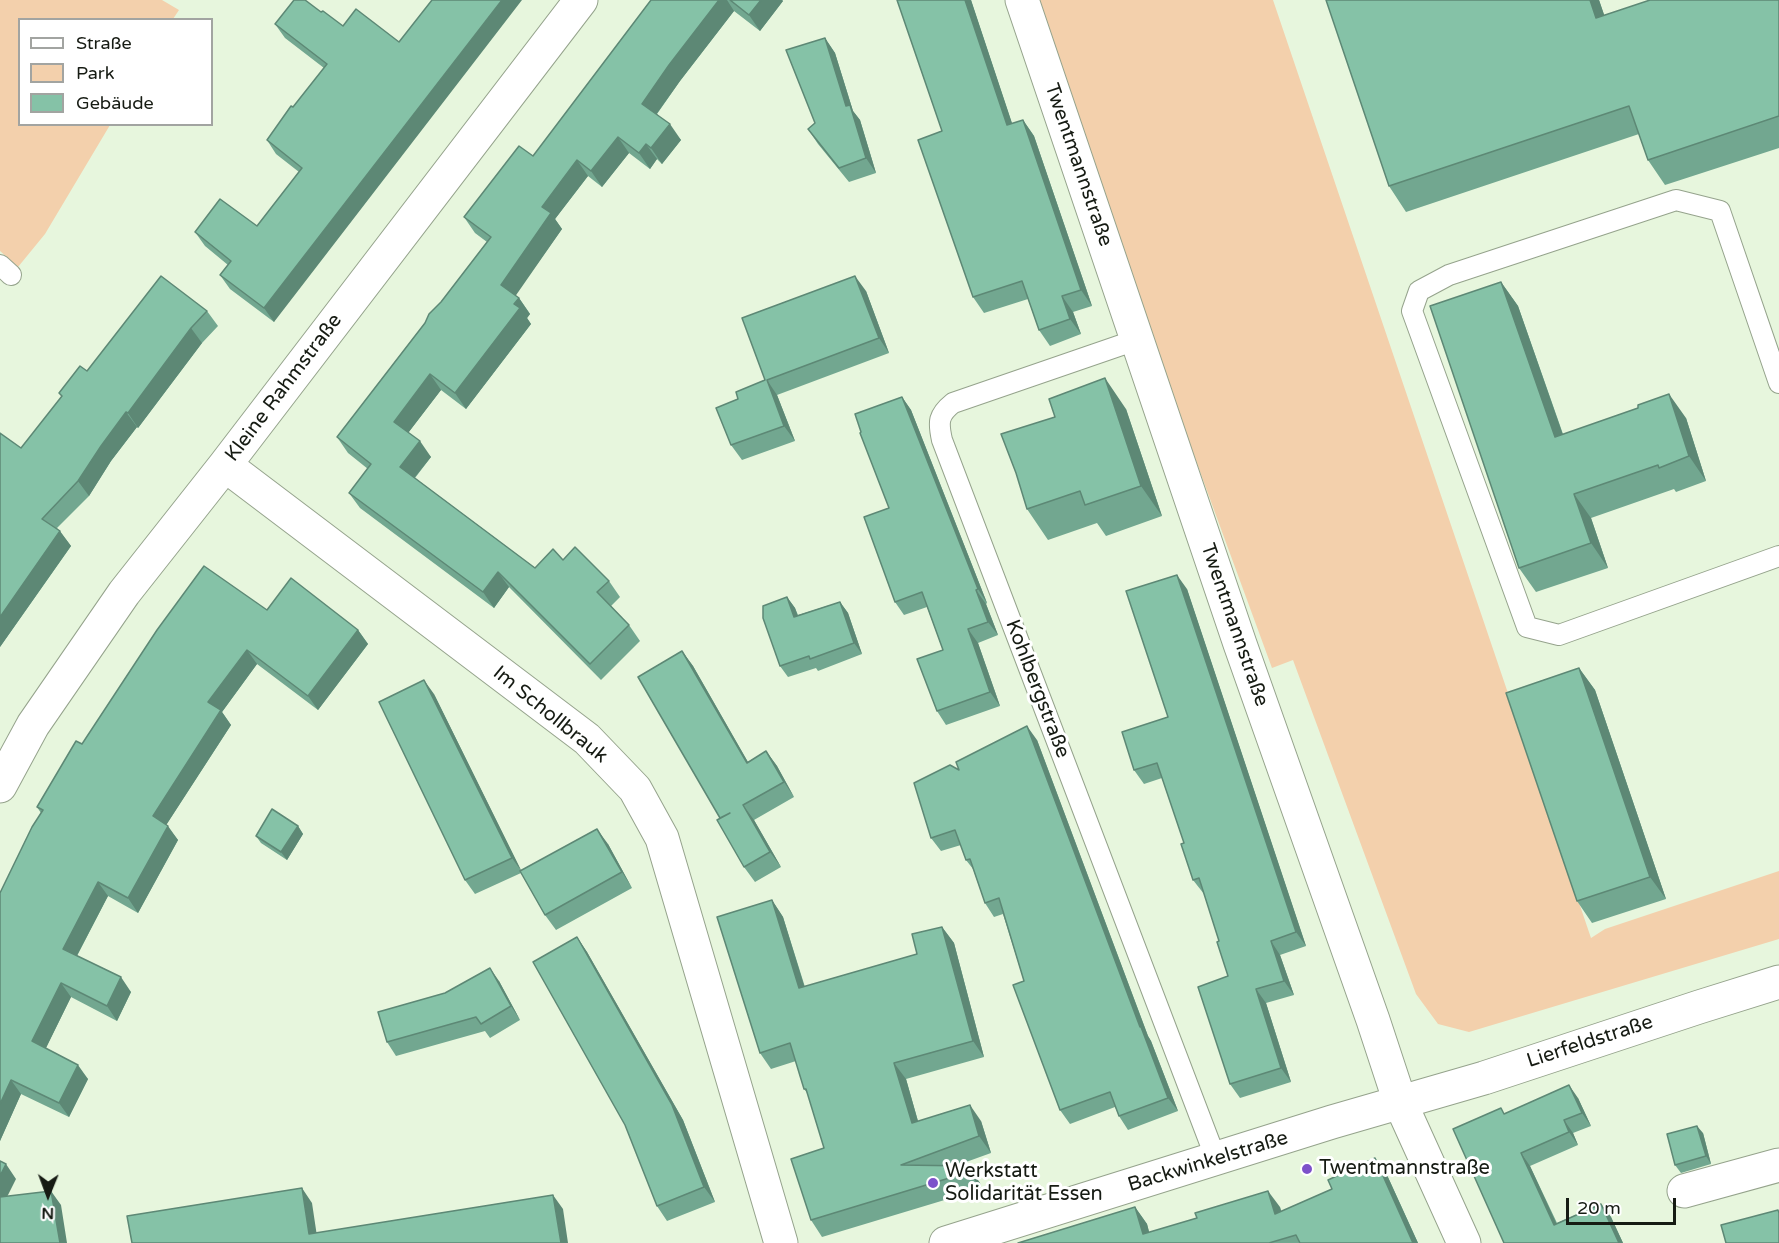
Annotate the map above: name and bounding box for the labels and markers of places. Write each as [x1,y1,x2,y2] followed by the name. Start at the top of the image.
[1319,1157,1490,1181] place label: Twentmannstraße
[945,1160,1103,1207] place label: Werkstatt Solidarität Essen
[1300,1162,1314,1176] marker: Twentmannstraße
[926,1176,940,1190] marker: Werkstatt Solidarität Essen

